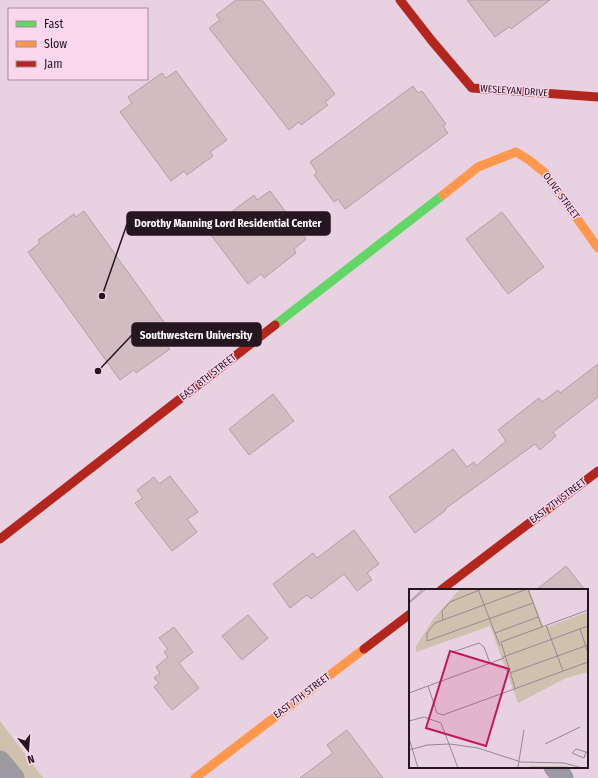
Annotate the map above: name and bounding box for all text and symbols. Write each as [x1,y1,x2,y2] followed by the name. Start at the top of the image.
[8,8,148,80] legend
[44,17,63,31] text: Fast
[44,37,67,51] text: Slow
[44,57,62,71] text: Jam
[480,83,549,99] street label: WESLEYAN DRIVE
[540,171,582,222] street label: OLIVE STREET
[127,212,330,235] callout: Dorothy Manning Lord Residential Center
[134,217,323,230] text: Dorothy Manning Lord Residential Center
[132,323,261,346] callout: Southwestern University
[140,329,253,342] text: Southwestern University
[177,351,239,403] street label: EAST 8TH STREET
[527,476,589,526] street label: EAST 7TH STREET
[409,589,588,768] inset map
[271,671,333,721] street label: EAST 7TH STREET
[8,730,48,770] north arrow
[26,752,36,766] text: N

